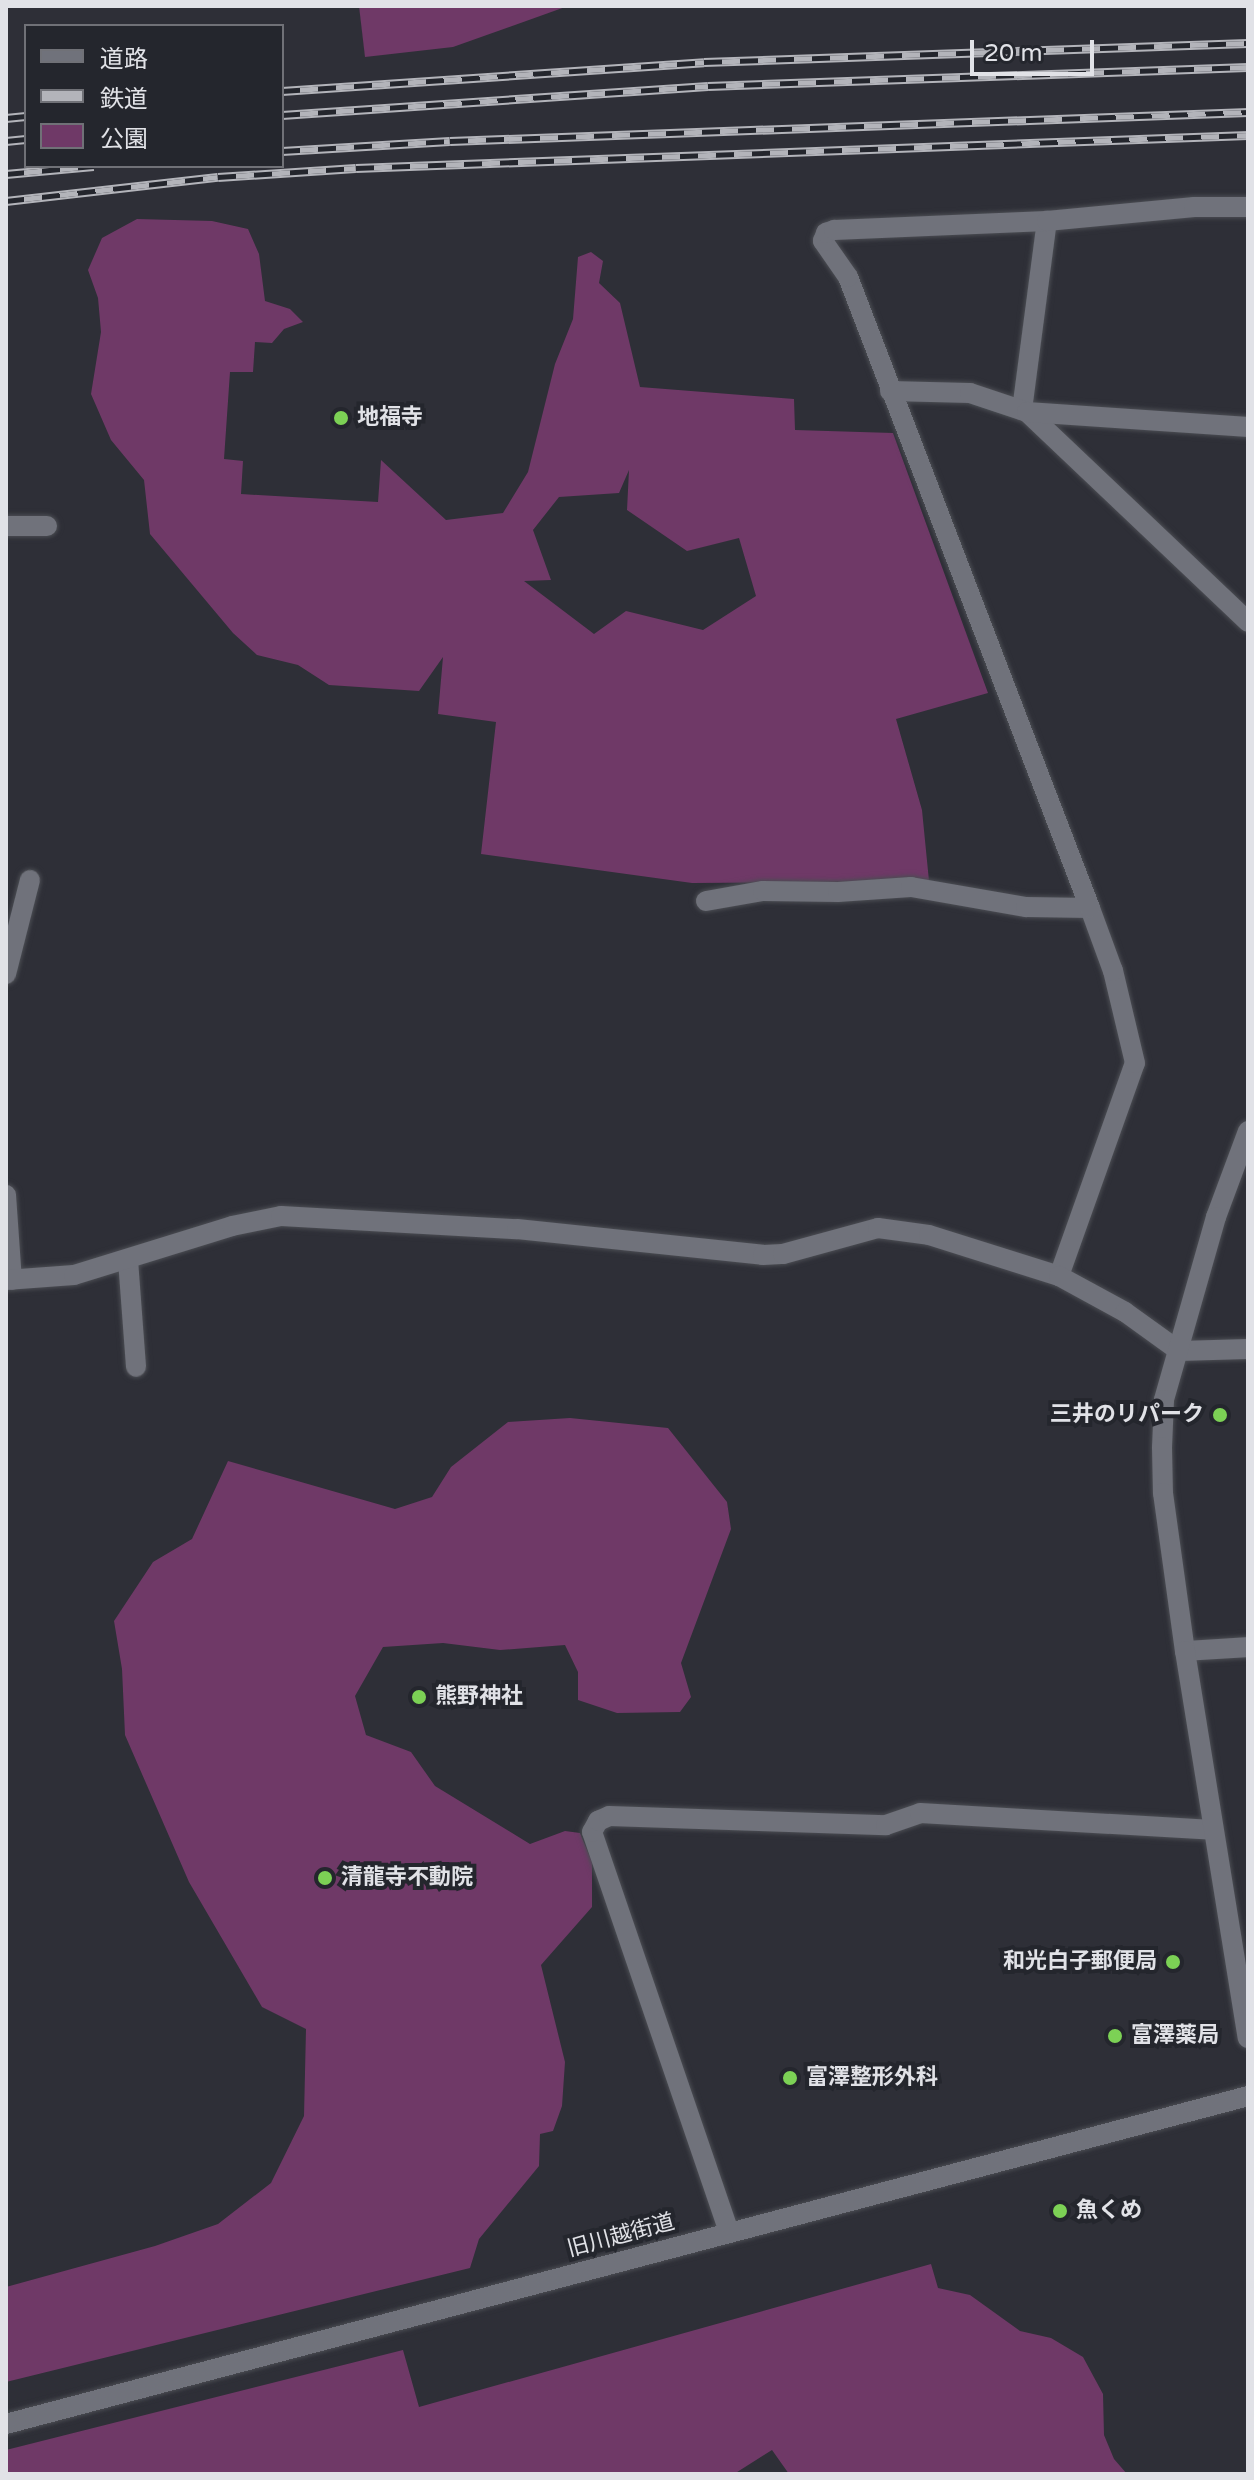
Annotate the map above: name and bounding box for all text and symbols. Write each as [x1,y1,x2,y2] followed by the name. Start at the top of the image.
[24,24,284,168] legend
[974,24,1098,74] scale bar
[984,39,1042,68] text: 20 m
[100,45,148,74] text: 道路
[100,85,148,114] text: 鉄道
[100,125,148,154] text: 公園
[357,405,423,431] place label: 地福寺
[332,409,350,427] marker: 地福寺
[1050,1402,1204,1428] place label: 三井のリパーク
[1211,1406,1229,1424] marker: 三井のリパーク
[435,1684,523,1710] place label: 熊野神社
[410,1688,428,1706] marker: 熊野神社
[341,1865,473,1891] place label: 清龍寺不動院
[316,1869,334,1887] marker: 清龍寺不動院
[1003,1949,1157,1975] place label: 和光白子郵便局
[1164,1953,1182,1971] marker: 和光白子郵便局
[1131,2023,1219,2049] place label: 富澤薬局
[1106,2027,1124,2045] marker: 富澤薬局
[806,2065,938,2091] place label: 富澤整形外科
[781,2069,799,2087] marker: 富澤整形外科
[1076,2198,1142,2224] place label: 魚くめ
[1051,2202,1069,2220] marker: 魚くめ
[564,2209,678,2263] street label: 旧川越街道

